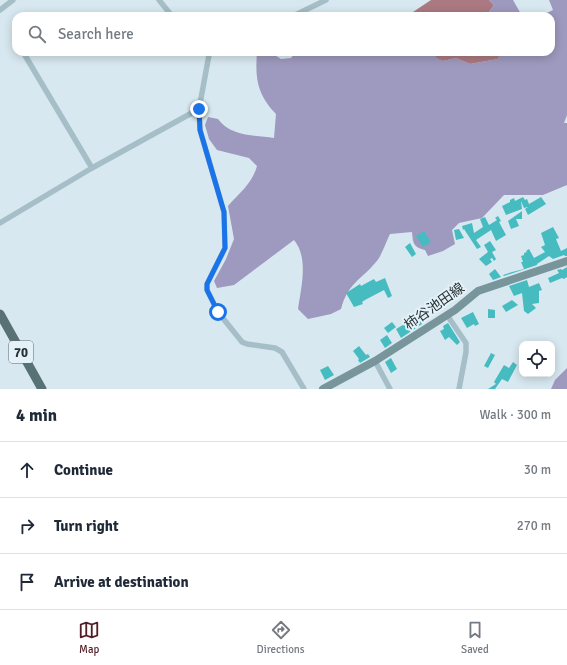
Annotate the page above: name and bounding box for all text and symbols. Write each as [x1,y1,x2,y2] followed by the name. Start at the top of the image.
[12,12,555,56] search box
[26,23,48,45] icon: search
[58,25,134,43] text: Search here
[190,100,208,118] route end
[401,279,468,333] street label: 柿谷池田線
[209,303,227,321] route start
[9,341,33,363] road number: 70
[519,341,555,377] map controls
[519,341,555,377] button: locate
[16,405,57,426] text: 4 min
[480,407,551,423] text: Walk · 300 m
[16,459,38,481] icon: ahead
[54,461,113,479] text: Continue
[524,462,551,478] text: 30 m
[16,515,38,537] icon: right
[54,517,119,535] text: Turn right
[517,518,551,534] text: 270 m
[16,571,38,593] icon: arrive
[54,573,189,591] text: Arrive at destination
[78,619,100,656] tab: Map
[257,619,305,656] tab: Directions
[461,619,489,656] tab: Saved

